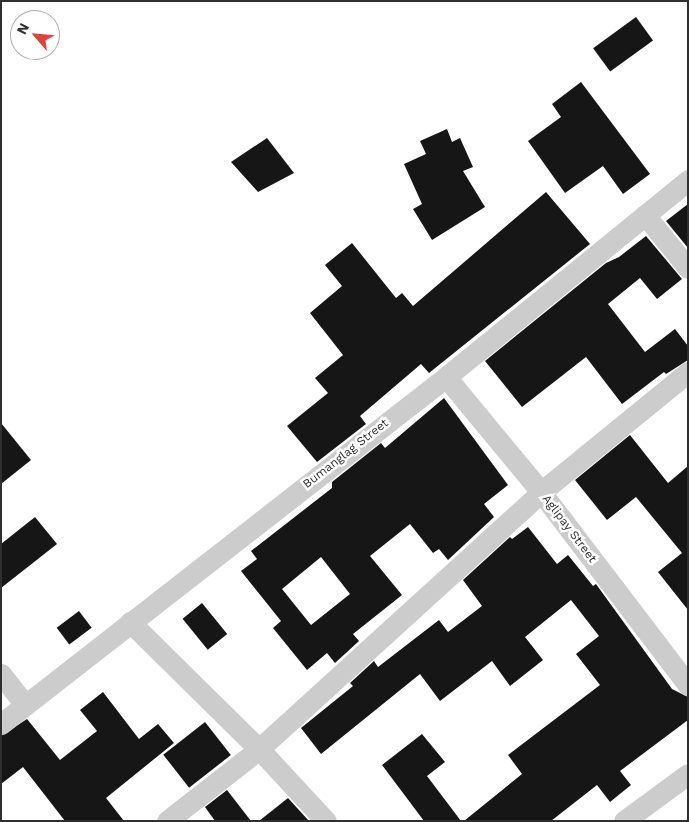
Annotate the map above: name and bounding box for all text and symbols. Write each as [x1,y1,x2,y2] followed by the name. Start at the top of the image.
[10,10,60,60] north arrow
[13,20,32,37] text: N
[300,416,392,492] street label: Bumanglag Street
[539,492,599,566] street label: Aglipay Street

